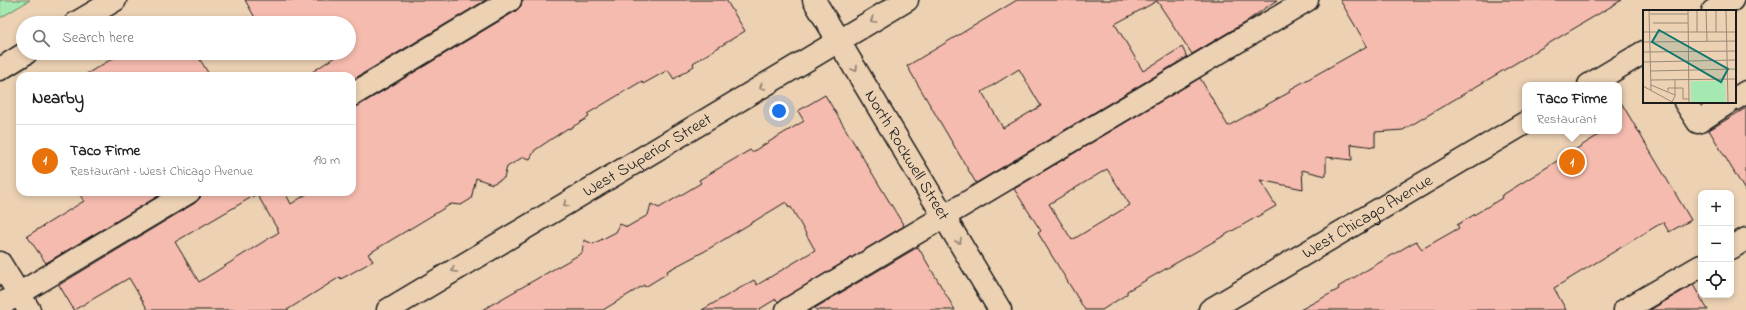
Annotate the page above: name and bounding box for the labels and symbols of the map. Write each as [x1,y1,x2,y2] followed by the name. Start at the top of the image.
[1643,10,1736,103] inset map
[870,15,877,23] one-way arrow
[851,65,858,72] one-way arrow
[759,82,766,89] one-way arrow
[858,85,956,226] street label: North Rockwell Street
[769,101,789,121] your location
[578,107,717,203] street label: West Superior Street
[1559,147,1585,177] pin: 1
[1297,168,1438,265] street label: West Chicago Avenue
[563,199,570,206] one-way arrow
[954,237,961,244] one-way arrow
[451,266,458,273] one-way arrow

